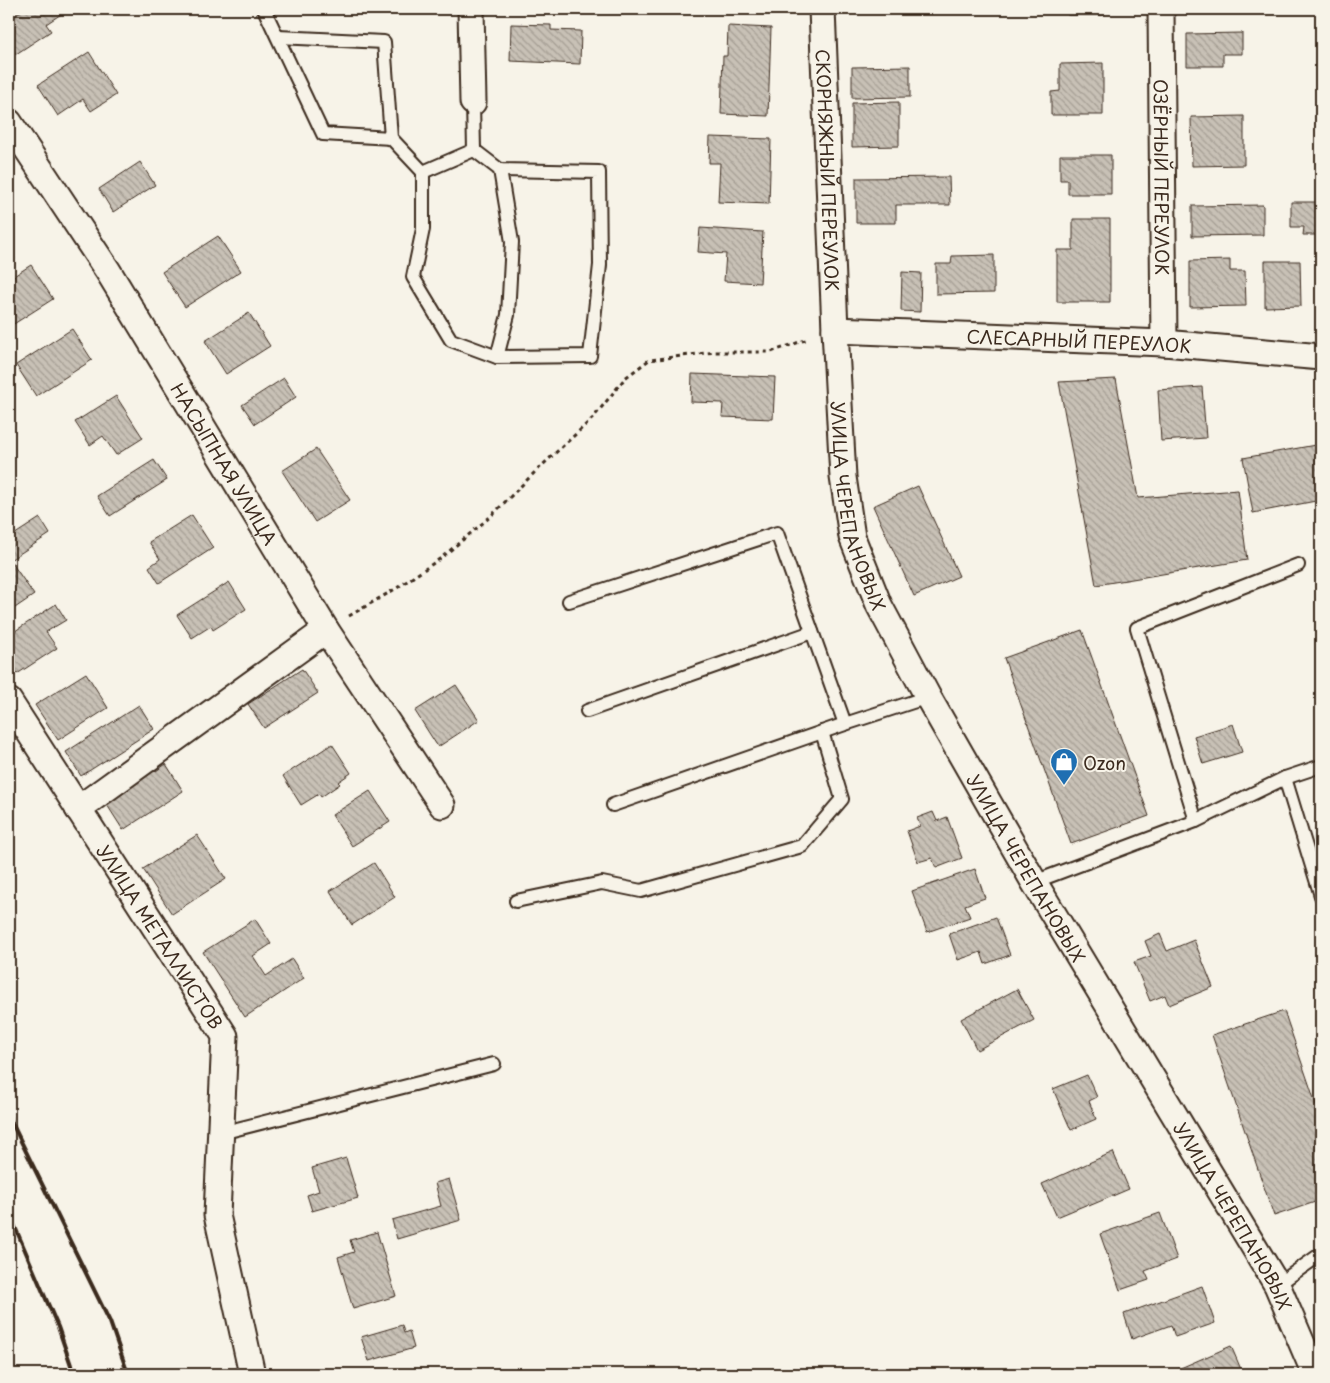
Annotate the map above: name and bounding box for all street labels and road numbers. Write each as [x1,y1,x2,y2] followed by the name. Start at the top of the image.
[810,48,847,291] street label: СКОРНЯЖНЫЙ ПЕРЕУЛОК
[1148,79,1177,275] street label: ОЗЁРНЫЙ ПЕРЕУЛОК
[966,322,1192,359] street label: СЛЕСАРНЫЙ ПЕРЕУЛОК
[165,377,285,550] street label: НАСЫПНАЯ УЛИЦА
[825,401,893,615] street label: УЛИЦА ЧЕРЕПАНОВЫХ
[961,769,1093,967] street label: УЛИЦА ЧЕРЕПАНОВЫХ
[91,839,230,1034] street label: УЛИЦА МЕТАЛЛИСТОВ
[1168,1117,1300,1314] street label: УЛИЦА ЧЕРЕПАНОВЫХ

